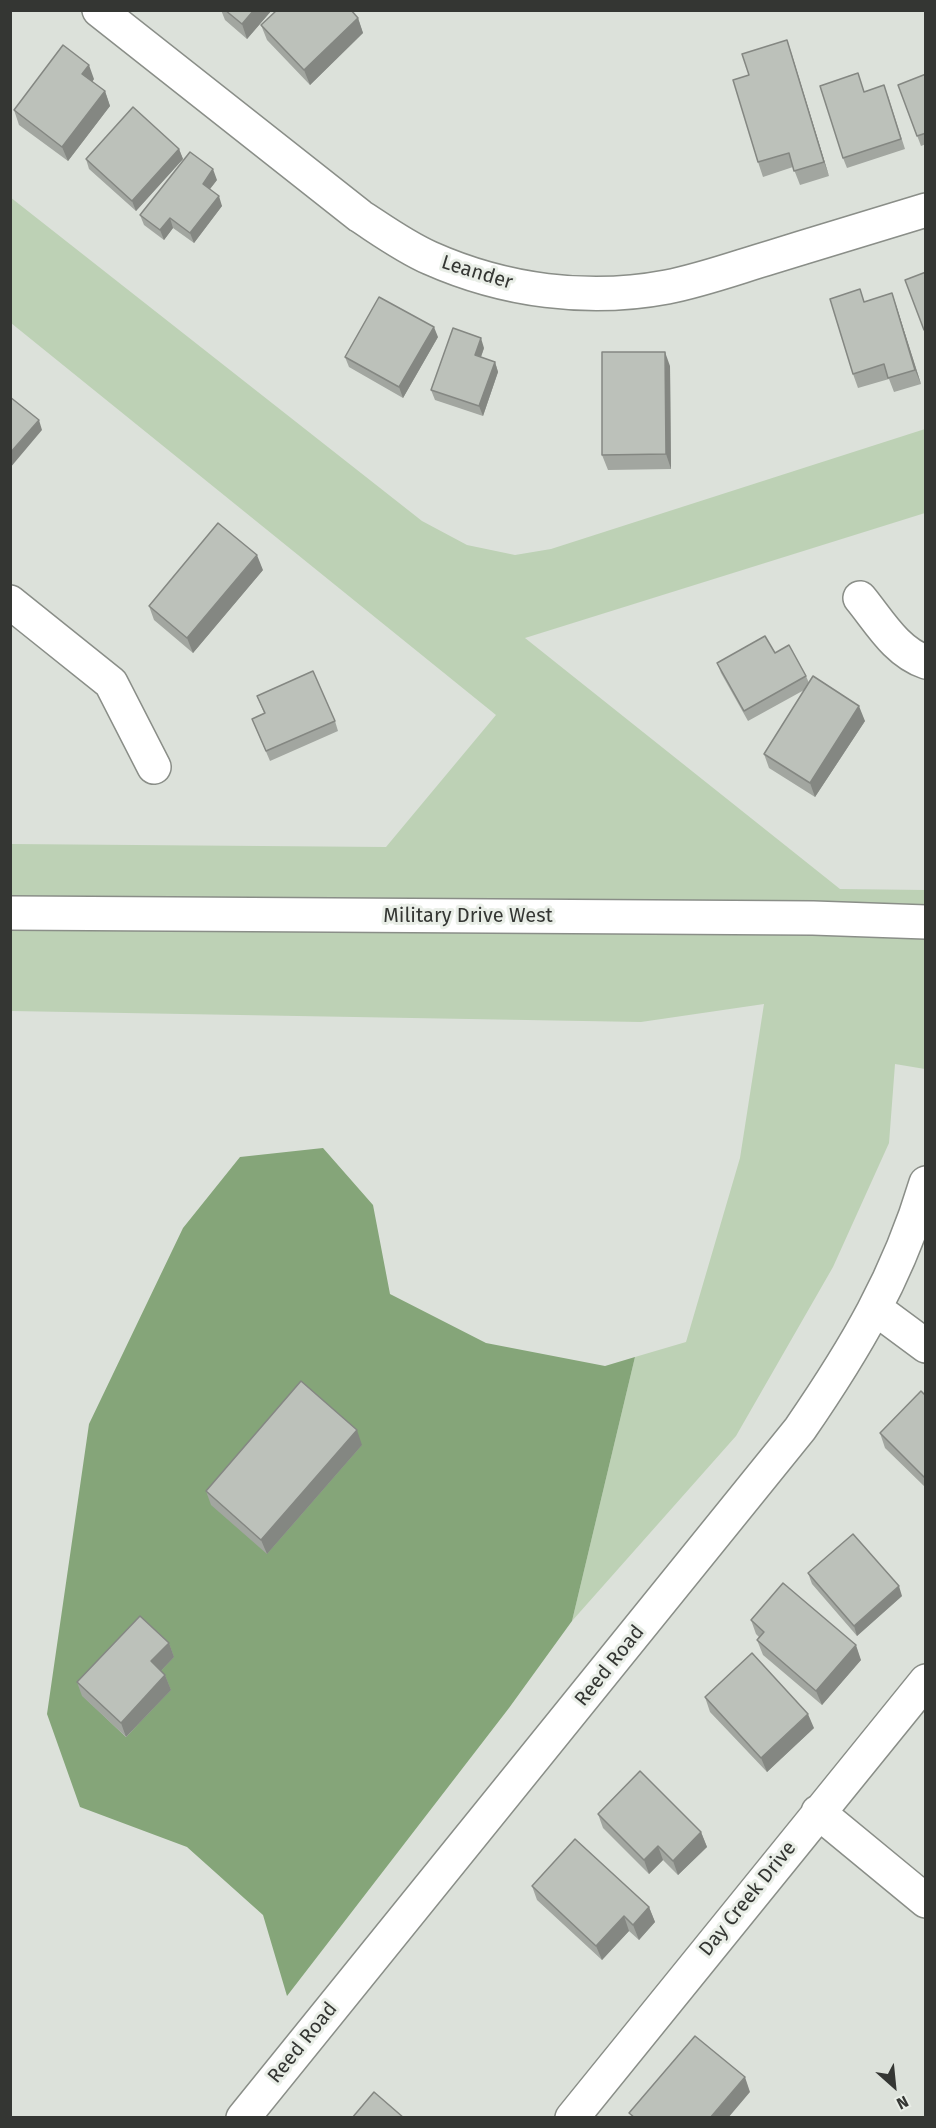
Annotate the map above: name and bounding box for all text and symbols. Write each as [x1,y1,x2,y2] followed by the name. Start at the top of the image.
[438,251,516,295] street label: Leander
[383,904,553,928] street label: Military Drive West
[570,1621,650,1711] street label: Reed Road
[694,1837,802,1961] street label: Day Creek Drive
[263,1998,343,2088] street label: Reed Road
[864,2056,924,2116] north arrow
[893,2092,911,2113] text: N

